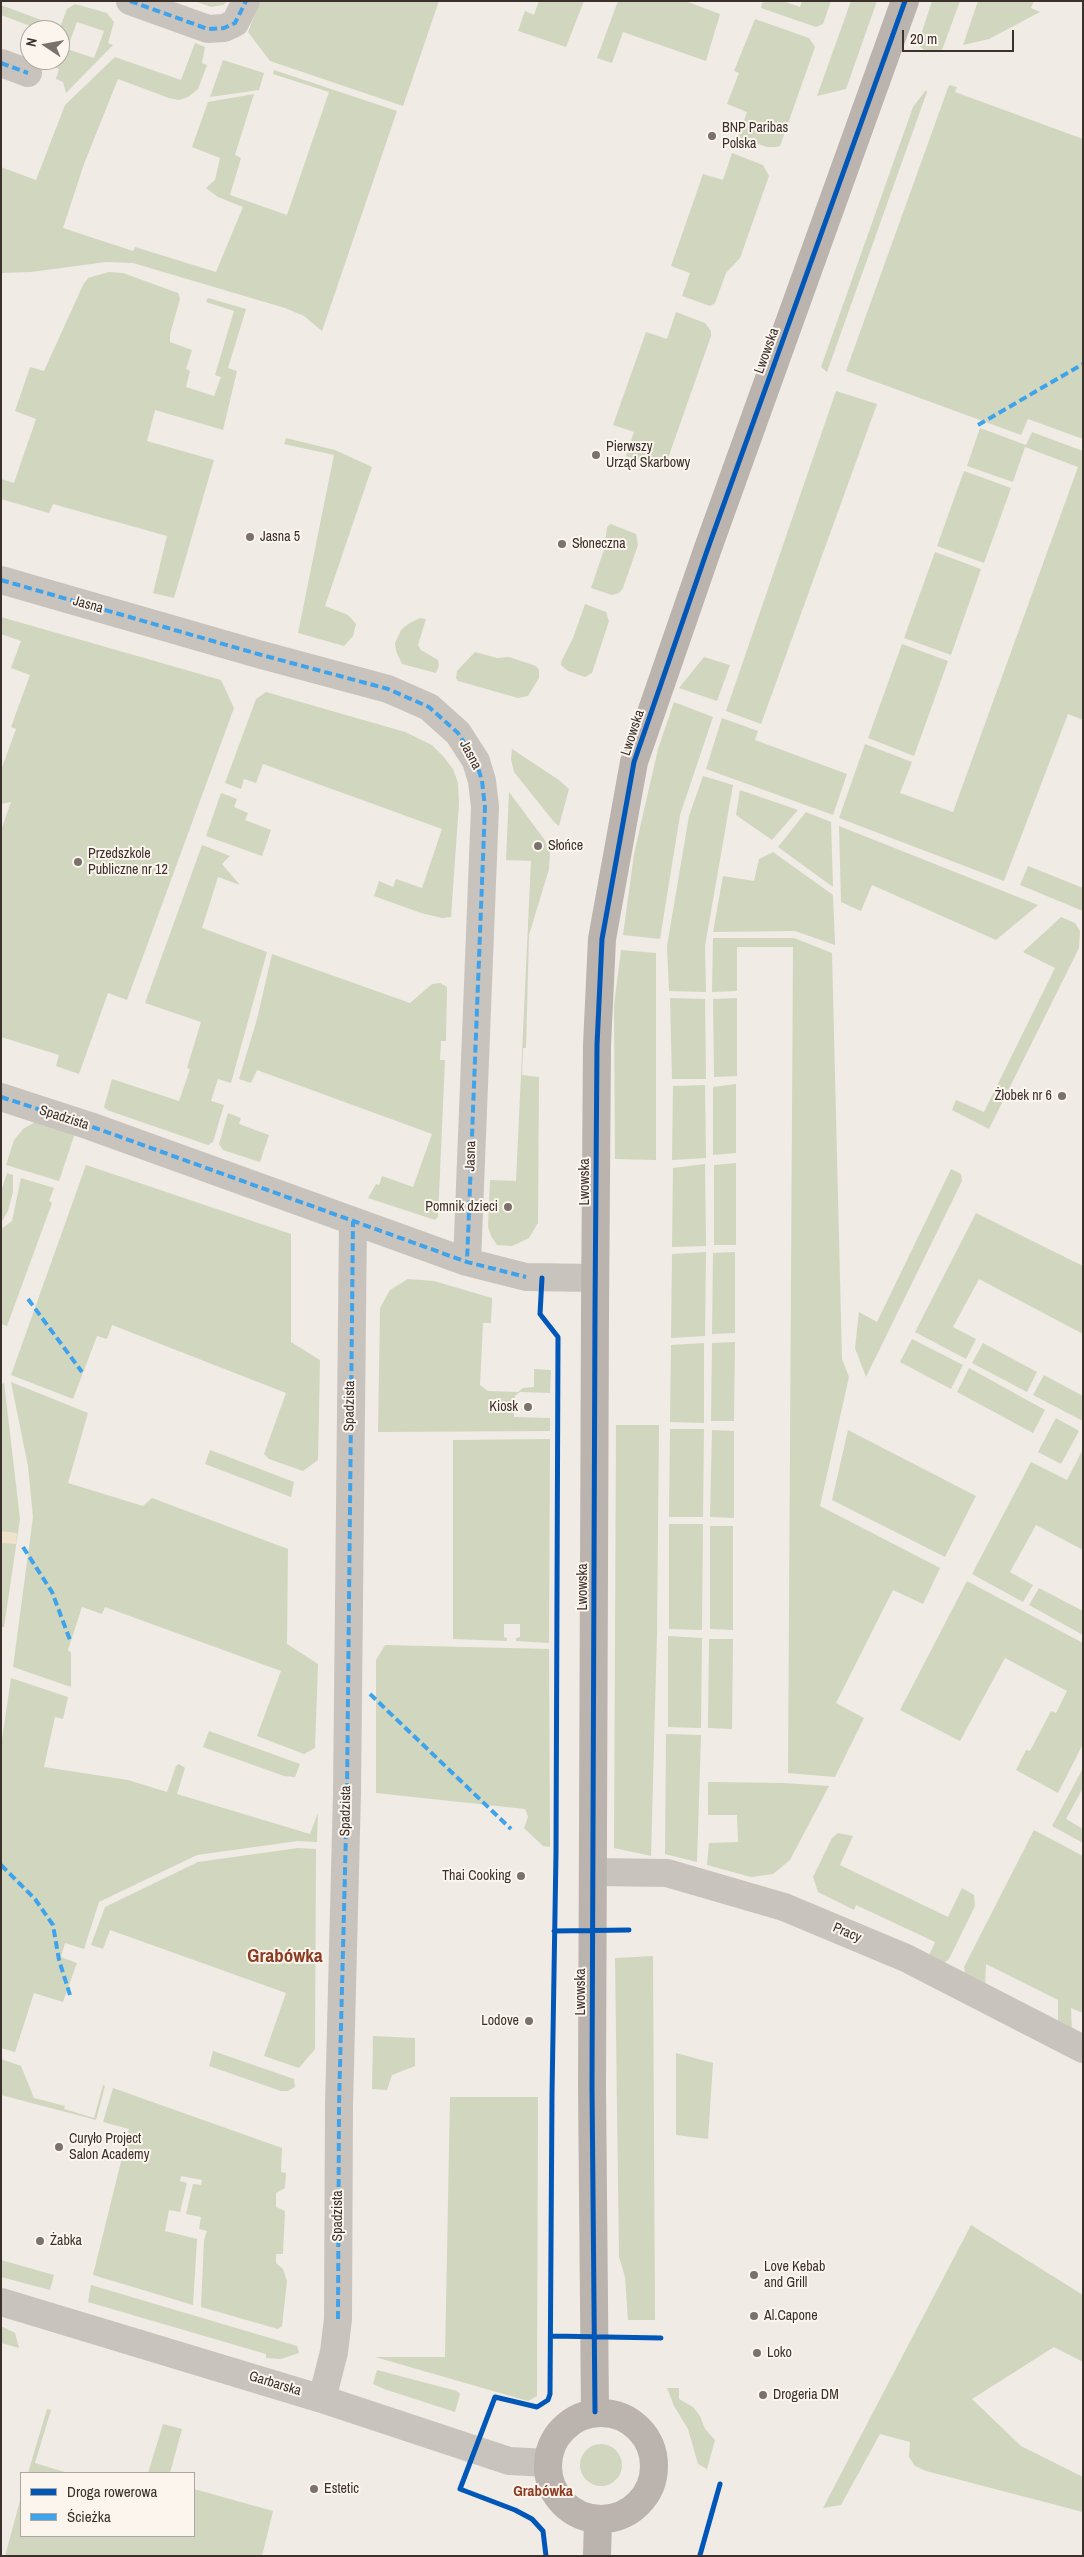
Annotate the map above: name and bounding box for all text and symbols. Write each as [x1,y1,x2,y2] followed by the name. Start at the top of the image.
[20,20,70,70] north arrow
[904,20,1016,52] scale bar
[910,28,937,49] text: 20 m
[22,36,41,48] text: N
[722,120,788,152] place label: BNP Paribas Polska
[706,130,718,142] marker: BNP Paribas Polska
[751,326,783,376] street label: Lwowska
[606,439,690,472] place label: Pierwszy Urząd Skarbowy
[590,449,602,461] marker: Pierwszy Urząd Skarbowy
[260,529,300,545] place label: Jasna 5
[244,531,256,543] marker: Jasna 5
[572,536,626,552] place label: Słoneczna
[556,538,568,550] marker: Słoneczna
[71,593,105,617] street label: Jasna
[618,708,648,758] street label: Lwowska
[455,738,485,772] street label: Jasna
[548,838,583,854] place label: Słońce
[532,840,544,852] marker: Słońce
[88,846,168,879] place label: Przedszkole Publiczne nr 12
[72,856,84,868] marker: Przedszkole Publiczne nr 12
[995,1088,1052,1104] place label: Żłobek nr 6
[1056,1090,1068,1102] marker: Żłobek nr 6
[37,1102,91,1134] street label: Spadzista
[462,1140,480,1172] street label: Jasna
[577,1158,593,1206] street label: Lwowska
[425,1199,498,1215] place label: Pomnik dzieci
[502,1201,514,1213] marker: Pomnik dzieci
[341,1380,359,1432] street label: Spadzista
[489,1399,518,1415] place label: Kiosk
[522,1401,534,1413] marker: Kiosk
[575,1563,591,1611] street label: Lwowska
[337,1785,355,1837] street label: Spadzista
[442,1868,511,1884] place label: Thai Cooking
[515,1870,527,1882] marker: Thai Cooking
[830,1920,864,1946] street label: Pracy
[247,1946,323,1968] district label: Grabówka
[573,1968,589,2016] street label: Lwowska
[481,2013,519,2029] place label: Lodove
[523,2015,535,2027] marker: Lodove
[69,2131,149,2164] place label: Curyło Project Salon Academy
[53,2141,65,2153] marker: Curyło Project Salon Academy
[330,2190,346,2242] street label: Spadzista
[50,2233,82,2249] place label: Żabka
[34,2235,46,2247] marker: Żabka
[764,2259,825,2292] place label: Love Kebab and Grill
[748,2269,760,2281] marker: Love Kebab and Grill
[764,2308,818,2324] place label: Al.Capone
[748,2310,760,2322] marker: Al.Capone
[767,2345,792,2361] place label: Loko
[751,2347,763,2359] marker: Loko
[247,2368,303,2400] street label: Garbarska
[773,2387,839,2403] place label: Drogeria DM
[757,2389,769,2401] marker: Drogeria DM
[20,2472,195,2537] legend
[67,2481,157,2502] text: Droga rowerowa
[324,2481,359,2497] place label: Estetic
[308,2483,320,2495] marker: Estetic
[513,2483,573,2501] district label: Grabówka
[67,2506,111,2527] text: Ścieżka

